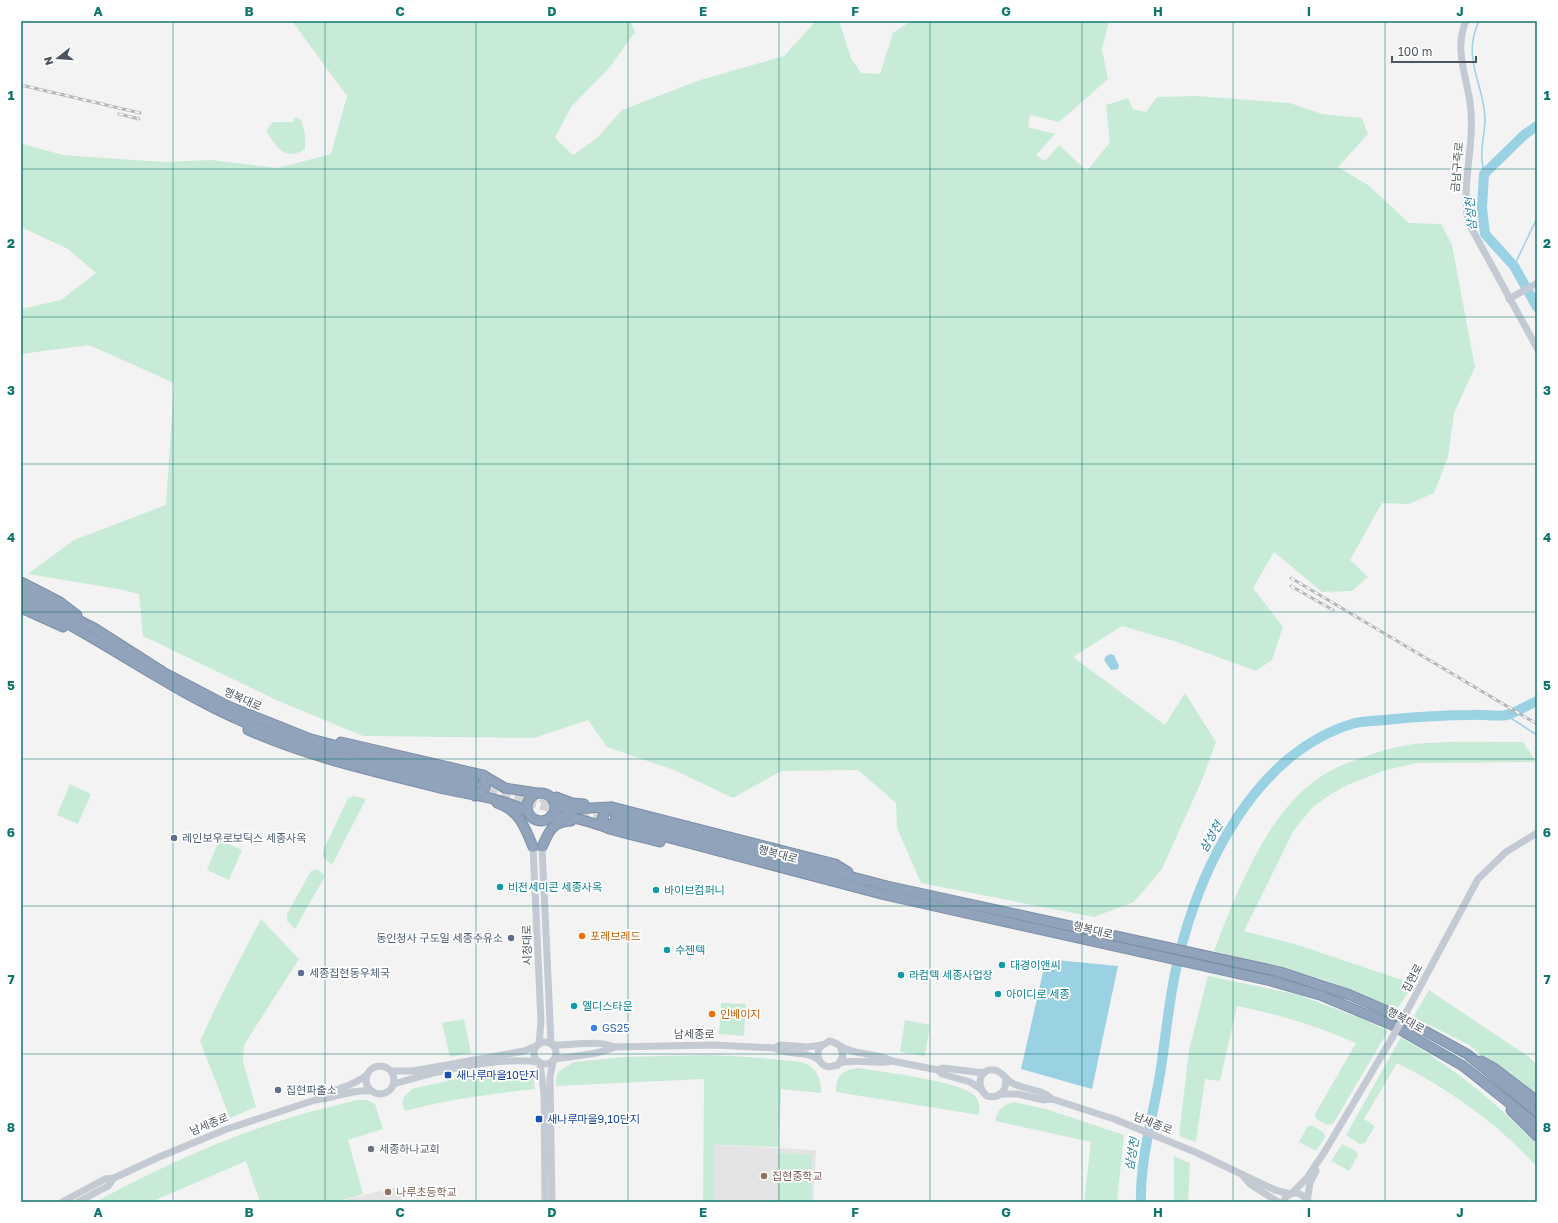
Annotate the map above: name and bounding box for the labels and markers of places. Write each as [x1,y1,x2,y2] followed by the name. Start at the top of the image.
[182,831,306,844] place label: 레인보우로보틱스 세종사옥
[169,833,179,843] marker: 레인보우로보틱스 세종사옥
[508,880,602,893] place label: 비전세미콘 세종사옥
[495,882,505,892] marker: 비전세미콘 세종사옥
[664,883,725,896] place label: 바이브컴퍼니
[651,885,661,895] marker: 바이브컴퍼니
[590,929,641,942] place label: 포레브레드
[376,931,503,944] place label: 동인청사 구도일 세종주유소
[577,931,587,941] marker: 포레브레드
[506,933,516,943] marker: 동인청사 구도일 세종주유소
[675,943,705,956] place label: 수젠텍
[662,945,672,955] marker: 수젠텍
[1010,958,1061,971] place label: 대경이앤씨
[997,960,1007,970] marker: 대경이앤씨
[309,966,390,979] place label: 세종집현동우체국
[296,968,306,978] marker: 세종집현동우체국
[909,968,993,981] place label: 라컴텍 세종사업장
[896,970,906,980] marker: 라컴텍 세종사업장
[1006,987,1069,1000] place label: 아이디로 세종
[993,989,1003,999] marker: 아이디로 세종
[582,999,633,1012] place label: 엘디스타운
[569,1001,579,1011] marker: 엘디스타운
[720,1007,760,1020] place label: 인베이지
[707,1009,717,1019] marker: 인베이지
[602,1021,630,1034] place label: GS25
[589,1023,599,1033] marker: GS25
[456,1068,539,1081] place label: 새나루마을10단지
[443,1070,453,1080] marker: 새나루마을10단지
[286,1083,337,1096] place label: 집현파출소
[273,1085,283,1095] marker: 집현파출소
[547,1112,640,1125] place label: 새나루마을9,10단지
[534,1114,544,1124] marker: 새나루마을9,10단지
[379,1142,440,1155] place label: 세종하나교회
[366,1144,376,1154] marker: 세종하나교회
[772,1169,823,1182] place label: 집현중학교
[759,1171,769,1181] marker: 집현중학교
[396,1185,457,1198] place label: 나루초등학교
[383,1187,393,1197] marker: 나루초등학교

